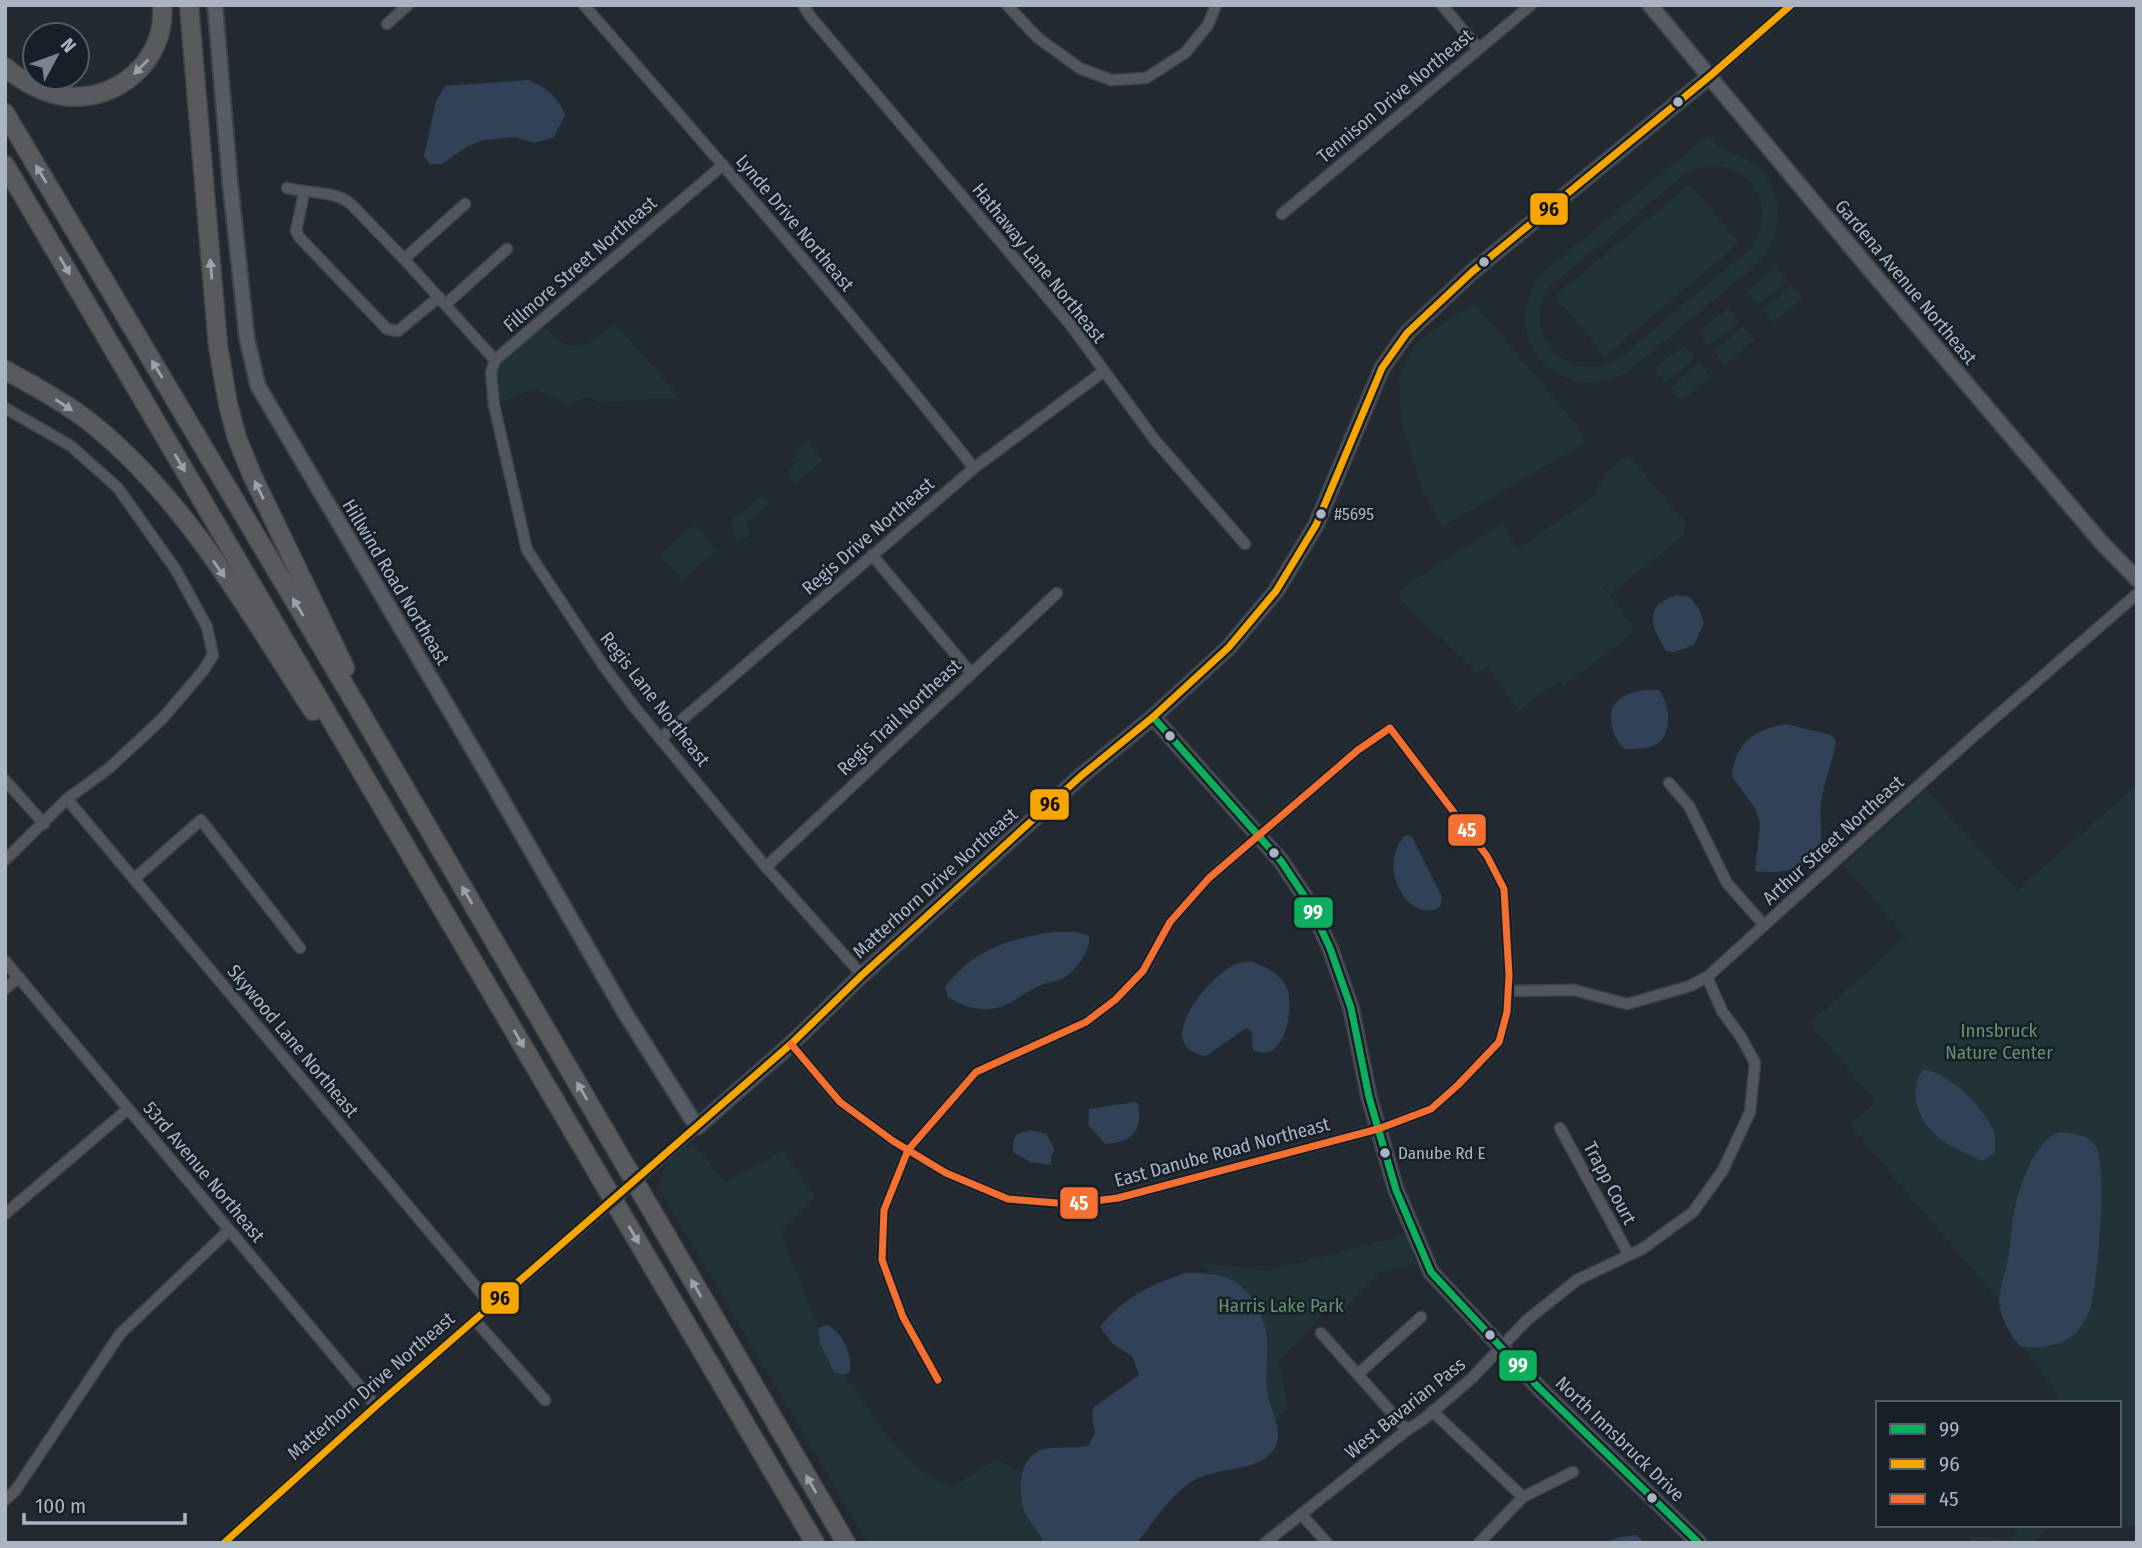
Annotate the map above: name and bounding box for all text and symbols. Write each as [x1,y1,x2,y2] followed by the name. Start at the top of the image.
[21,21,91,91] north arrow
[1312,24,1478,168] street label: Tennison Drive Northeast
[56,33,81,57] text: N
[132,59,149,76] one-way arrow
[1671,95,1685,109] unlabelled marker
[731,150,859,297] street label: Lynde Drive Northeast
[34,164,47,183] one-way arrow
[967,178,1111,348] street label: Hathaway Lane Northeast
[499,191,662,337] street label: Fillmore Street Northeast
[1529,192,1569,226] line badge: 96
[1830,195,1982,370] street label: Gardena Avenue Northeast
[1539,198,1559,221] text: 96
[1477,255,1491,269] unlabelled marker
[58,257,71,276] one-way arrow
[205,258,216,280] one-way arrow
[150,360,163,379] one-way arrow
[54,398,74,411] one-way arrow
[174,453,186,472] one-way arrow
[797,472,939,600] street label: Regis Drive Northeast
[253,480,265,500] one-way arrow
[337,495,455,670] street label: Hillwind Road Northeast
[1334,504,1374,525] place label: #5695
[1314,507,1328,521] marker: #5695
[212,560,226,578] one-way arrow
[292,598,304,617] one-way arrow
[595,627,715,771] street label: Regis Lane Northeast
[832,653,966,780] street label: Regis Trail Northeast
[1163,729,1177,743] unlabelled marker
[1758,770,1909,909] street label: Arthur Street Northeast
[1029,788,1070,821] line badge: 96
[1040,793,1060,816] text: 96
[848,802,1023,963] street label: Matterhorn Drive Northeast
[1447,813,1487,847] line badge: 45
[1458,819,1476,842] text: 45
[1267,846,1281,860] unlabelled marker
[461,885,473,904] one-way arrow
[1293,896,1334,929] line badge: 99
[1303,901,1323,924] text: 99
[222,960,364,1123] street label: Skywood Lane Northeast
[1945,1019,2053,1064] park label: Innsbruck Nature Center
[513,1029,525,1048] one-way arrow
[575,1082,588,1101] one-way arrow
[138,1097,270,1248] street label: 53rd Avenue Northeast
[1112,1112,1333,1192] street label: East Danube Road Northeast
[1579,1138,1642,1229] street label: Trapp Court
[1398,1143,1485,1164] place label: Danube Rd E
[1378,1146,1392,1160] marker: Danube Rd E
[1059,1186,1099,1220] line badge: 45
[1070,1192,1088,1215] text: 45
[628,1225,641,1244] one-way arrow
[690,1278,703,1297] one-way arrow
[480,1281,520,1315] line badge: 96
[490,1287,510,1310] text: 96
[1218,1294,1344,1317] park label: Harris Lake Park
[283,1307,460,1465] street label: Matterhorn Drive Northeast
[1483,1328,1497,1342] unlabelled marker
[1498,1349,1538,1382] line badge: 99
[1340,1352,1470,1464] street label: West Bavarian Pass
[1508,1354,1528,1377] text: 99
[1551,1372,1689,1506] street label: North Innsbruck Drive
[1876,1401,2121,1527] legend
[1939,1416,1959,1442] text: 99
[1939,1451,1960,1477] text: 96
[805,1474,818,1493] one-way arrow
[24,1482,186,1526] scale bar
[1939,1486,1959,1512] text: 45
[1645,1491,1659,1505] unlabelled marker
[35,1493,86,1519] text: 100 m

